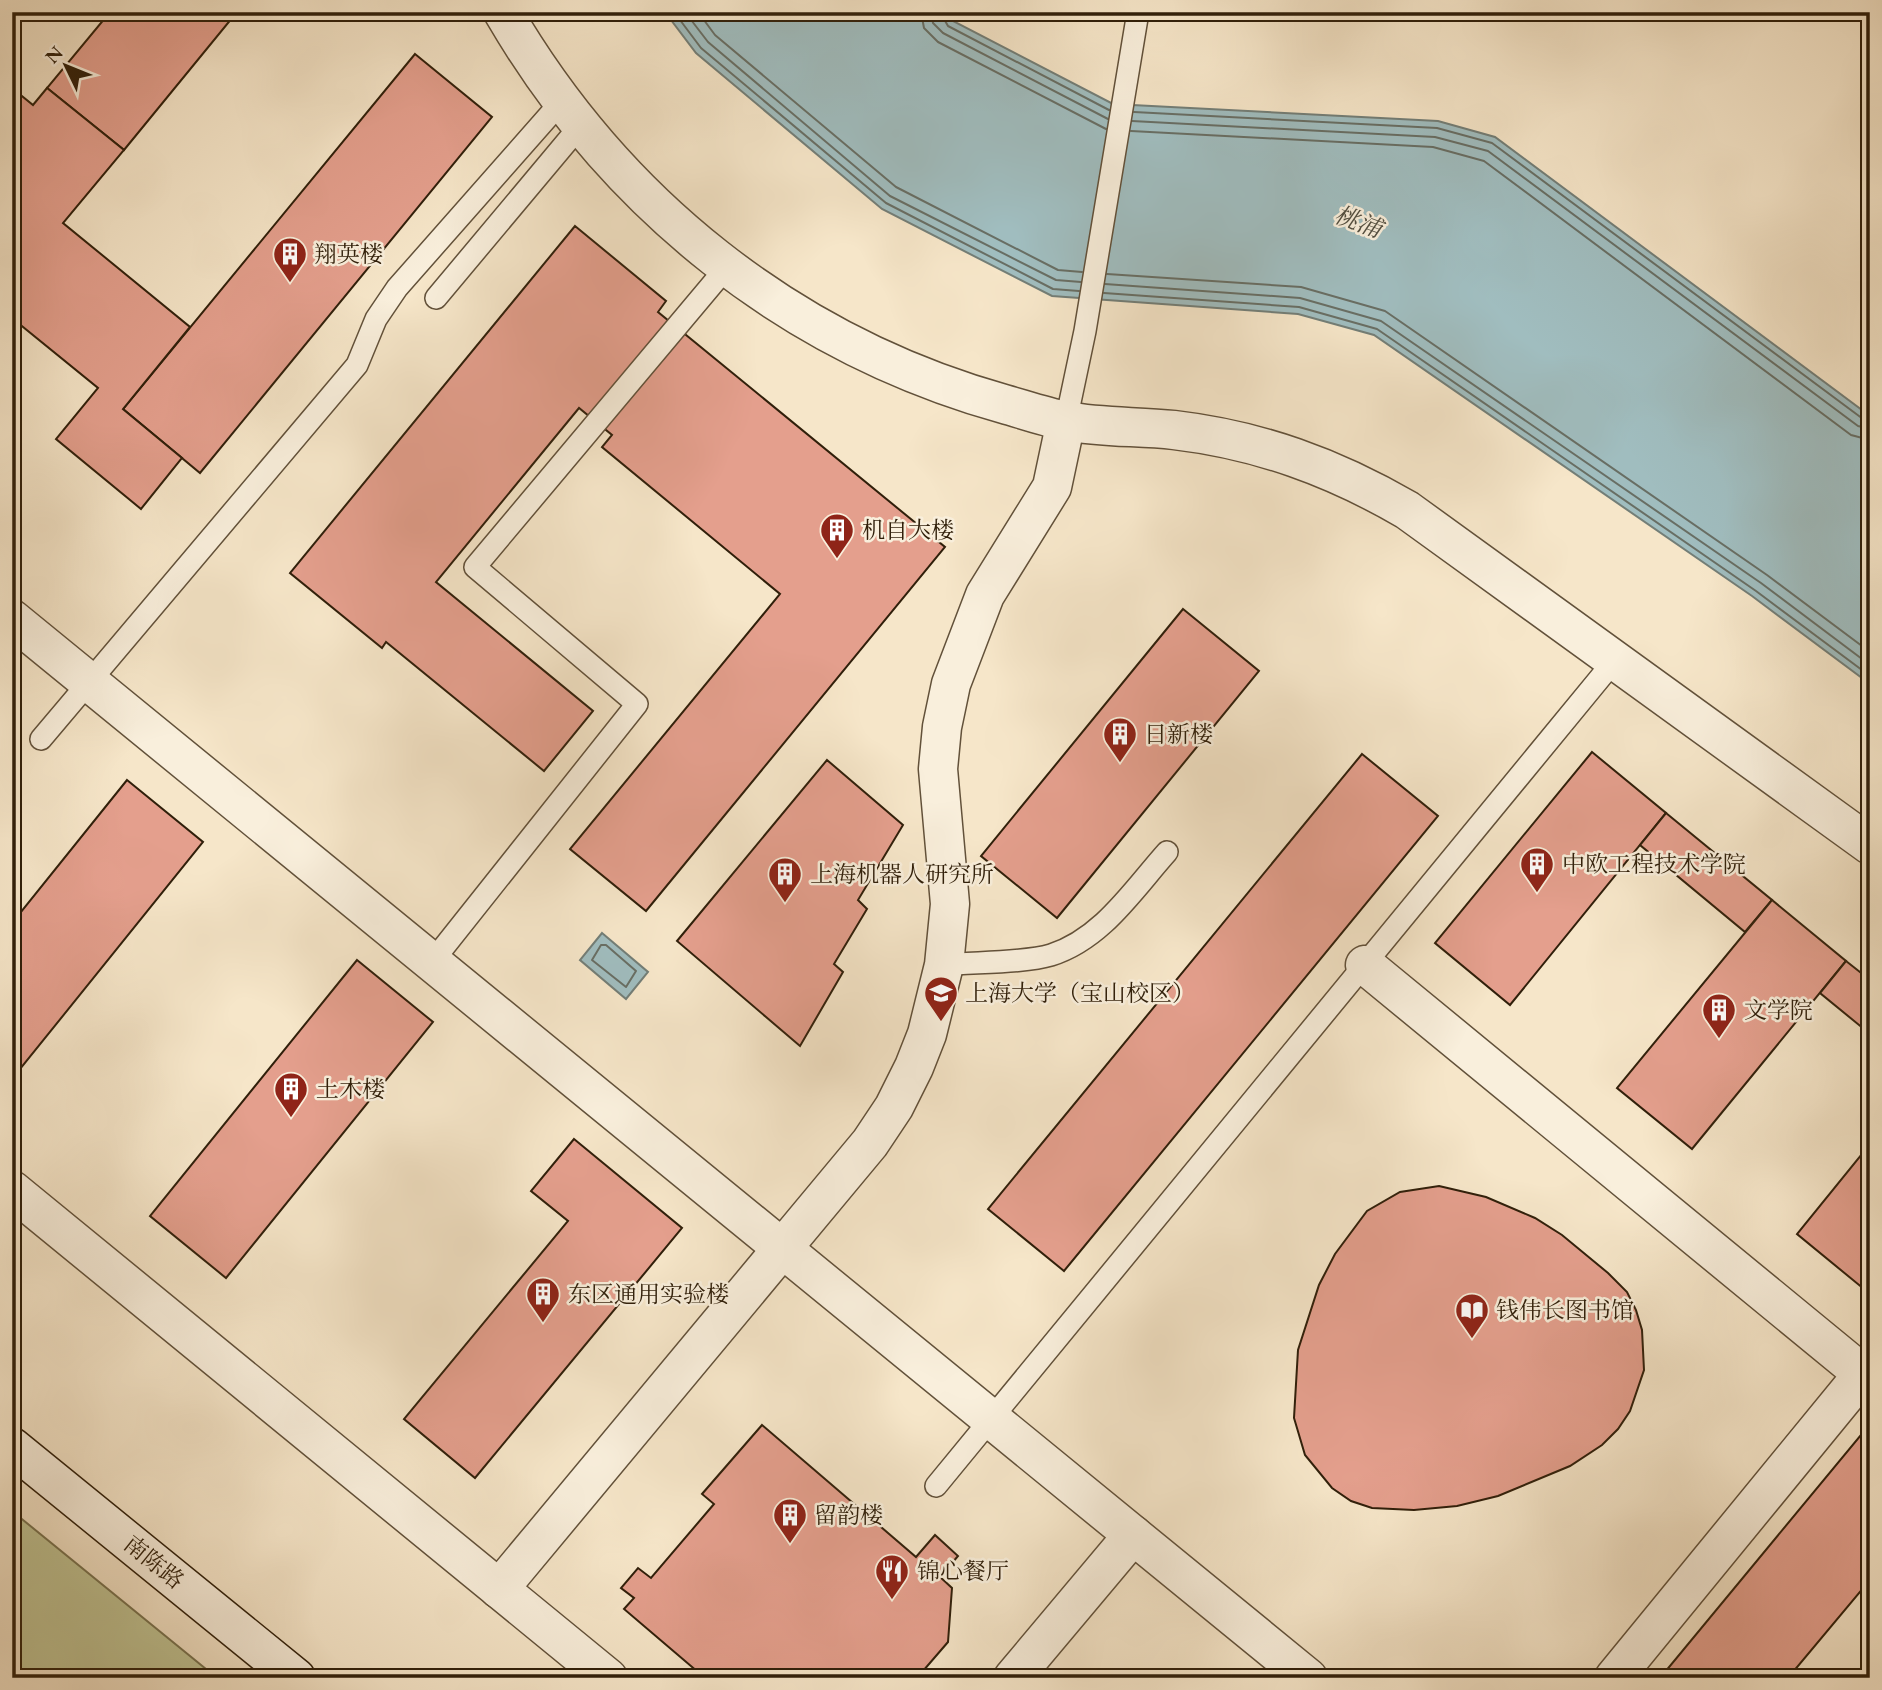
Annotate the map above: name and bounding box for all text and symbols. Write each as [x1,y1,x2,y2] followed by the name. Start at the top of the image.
[32,32,102,102] north arrow
[40,40,69,69] text: N
[1330,199,1390,246] water label: 桃浦
[271,235,309,284] building icon: 翔英楼
[314,239,383,269] place label: 翔英楼
[818,511,856,560] building icon: 机自大楼
[862,515,954,545] place label: 机自大楼
[1101,715,1139,764] building icon: 日新楼
[1144,719,1213,749] place label: 日新楼
[1518,845,1556,894] building icon: 中欧工程技术学院
[1562,849,1746,879] place label: 中欧工程技术学院
[766,855,804,904] building icon: 上海机器人研究所
[810,859,994,889] place label: 上海机器人研究所
[922,974,960,1023] school or university icon: 上海大学（宝山校区）
[965,978,1195,1008] place label: 上海大学（宝山校区）
[1700,991,1738,1040] building icon: 文学院
[1744,995,1813,1025] place label: 文学院
[272,1070,310,1119] building icon: 土木楼
[316,1074,385,1104] place label: 土木楼
[524,1275,562,1324] building icon: 东区通用实验楼
[568,1279,729,1309] place label: 东区通用实验楼
[1453,1291,1491,1340] library icon: 钱伟长图书馆
[1496,1295,1634,1325] place label: 钱伟长图书馆
[771,1496,809,1545] building icon: 留韵楼
[814,1500,883,1530] place label: 留韵楼
[118,1529,190,1595] street label: 南陈路
[873,1552,911,1601] restaurant icon: 锦心餐厅
[917,1556,1009,1586] place label: 锦心餐厅

